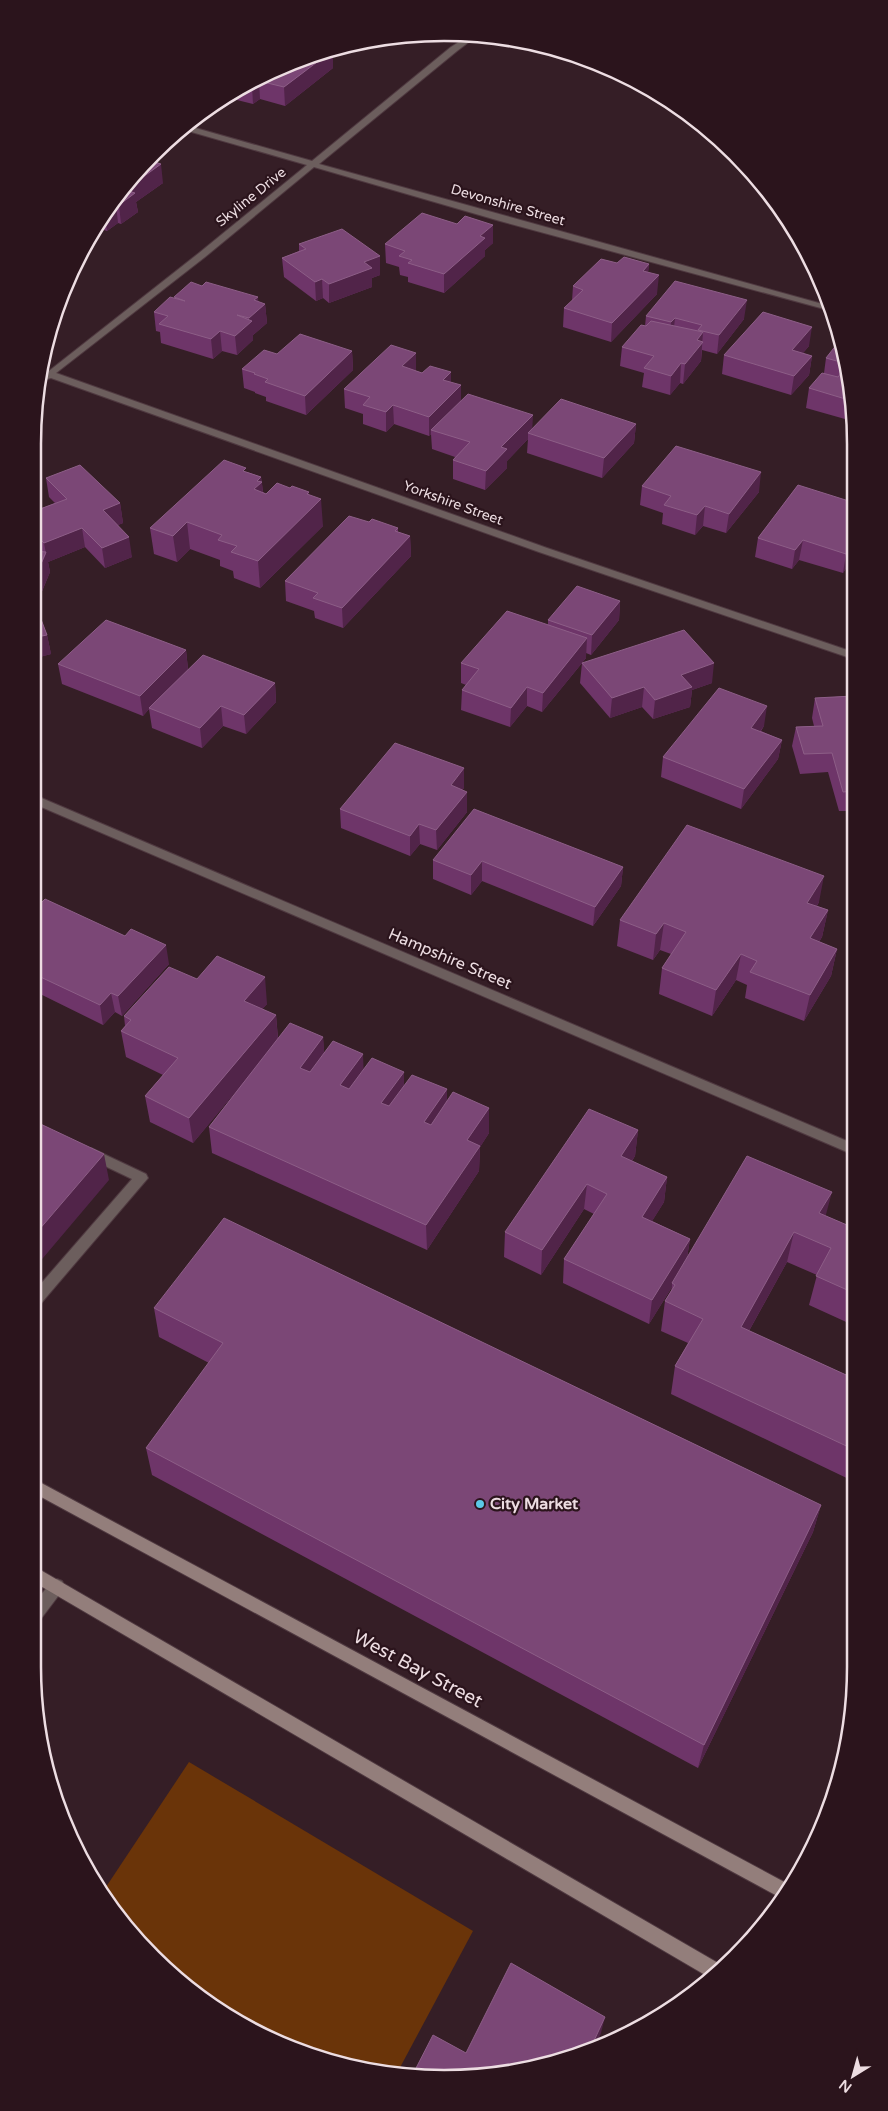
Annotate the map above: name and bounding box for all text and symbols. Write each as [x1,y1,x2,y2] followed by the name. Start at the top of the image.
[213,164,290,230] street label: Skyline Drive
[449,181,568,230] street label: Devonshire Street
[401,477,506,529] street label: Yorkshire Street
[385,924,515,994] street label: Hampshire Street
[490,1494,579,1514] place label: City Market
[474,1498,486,1510] marker: City Market
[349,1626,487,1712] street label: West Bay Street
[828,2051,878,2101] north arrow
[836,2076,855,2096] text: N

